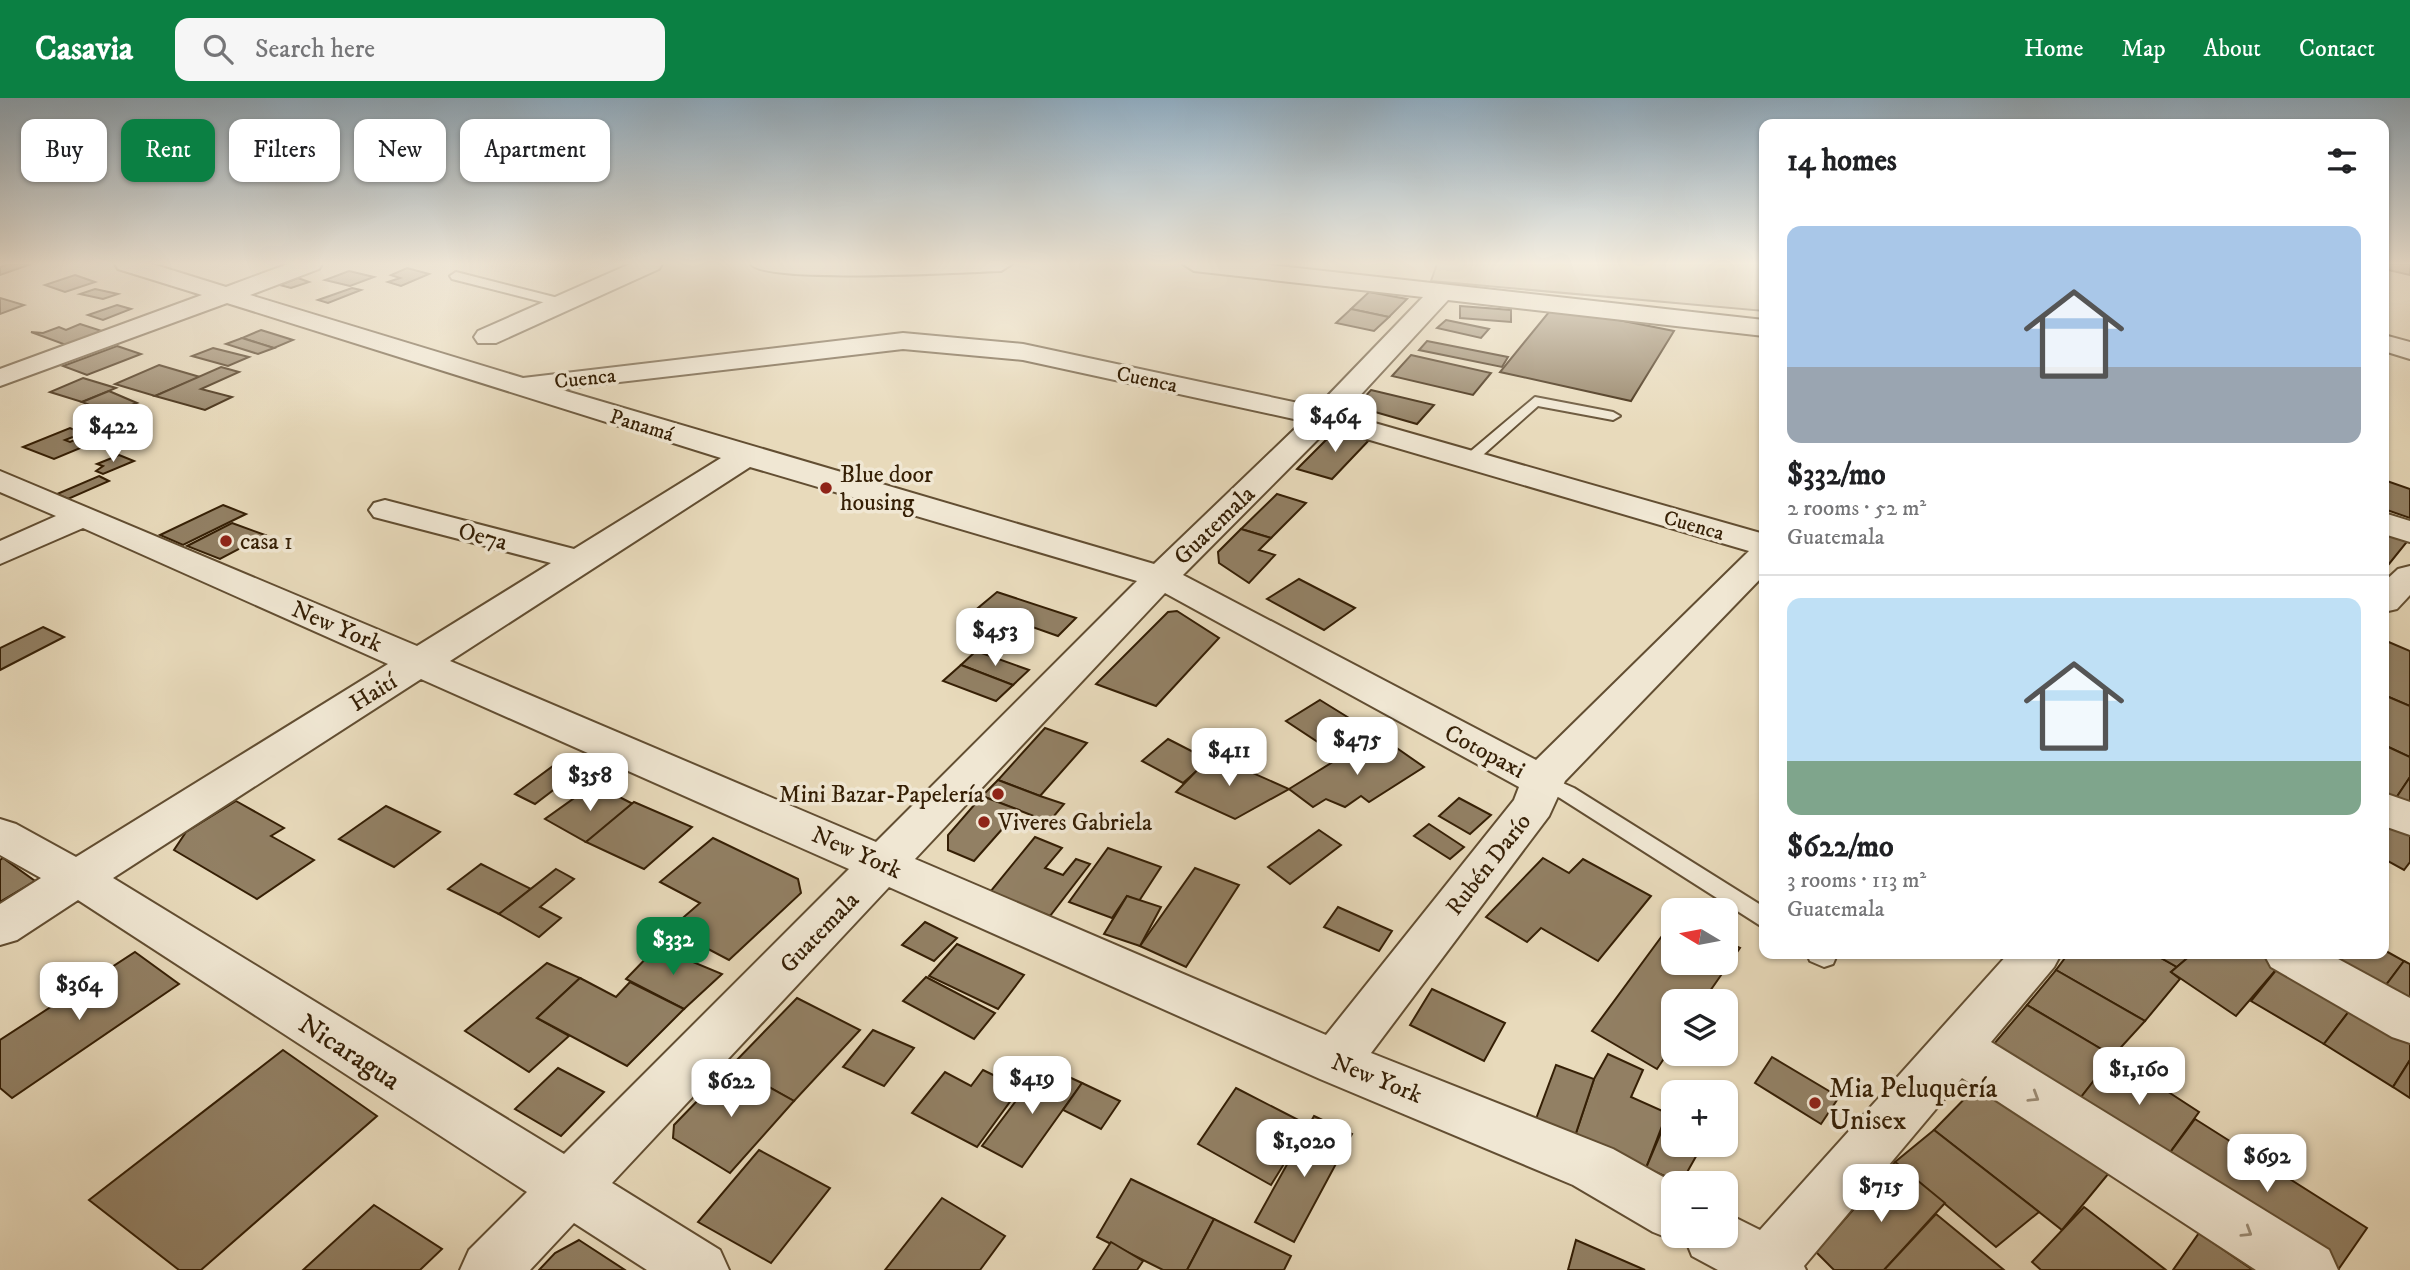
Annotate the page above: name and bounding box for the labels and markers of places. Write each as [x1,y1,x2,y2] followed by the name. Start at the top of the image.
[1294,394,1376,454] pin: $464
[72,404,154,464] pin: $422
[840,460,933,518] place label: Blue door housing
[818,480,834,496] marker: Blue door housing
[240,527,293,557] place label: casa 1
[218,533,234,549] marker: casa 1
[954,608,1036,668] pin: $453
[1316,718,1398,777] pin: $475
[1188,728,1270,788] pin: $411
[549,754,631,813] pin: $358
[779,780,985,810] place label: Mini Bazar-Papelería
[990,786,1006,802] marker: Mini Bazar-Papelería
[997,808,1153,838] place label: Viveres Gabriela
[976,814,992,830] marker: Viveres Gabriela
[632,918,714,977] pin: $332
[38,962,120,1022] pin: $364
[2082,1048,2196,1107] pin: $1,160
[991,1056,1073,1116] pin: $419
[690,1060,772,1119] pin: $622
[1829,1071,1998,1138] place label: Mia Peluquería Unisex
[1807,1095,1823,1111] marker: Mia Peluquería Unisex
[1247,1119,1361,1179] pin: $1,020
[2226,1134,2308,1194] pin: $692
[1840,1164,1922,1224] pin: $715

